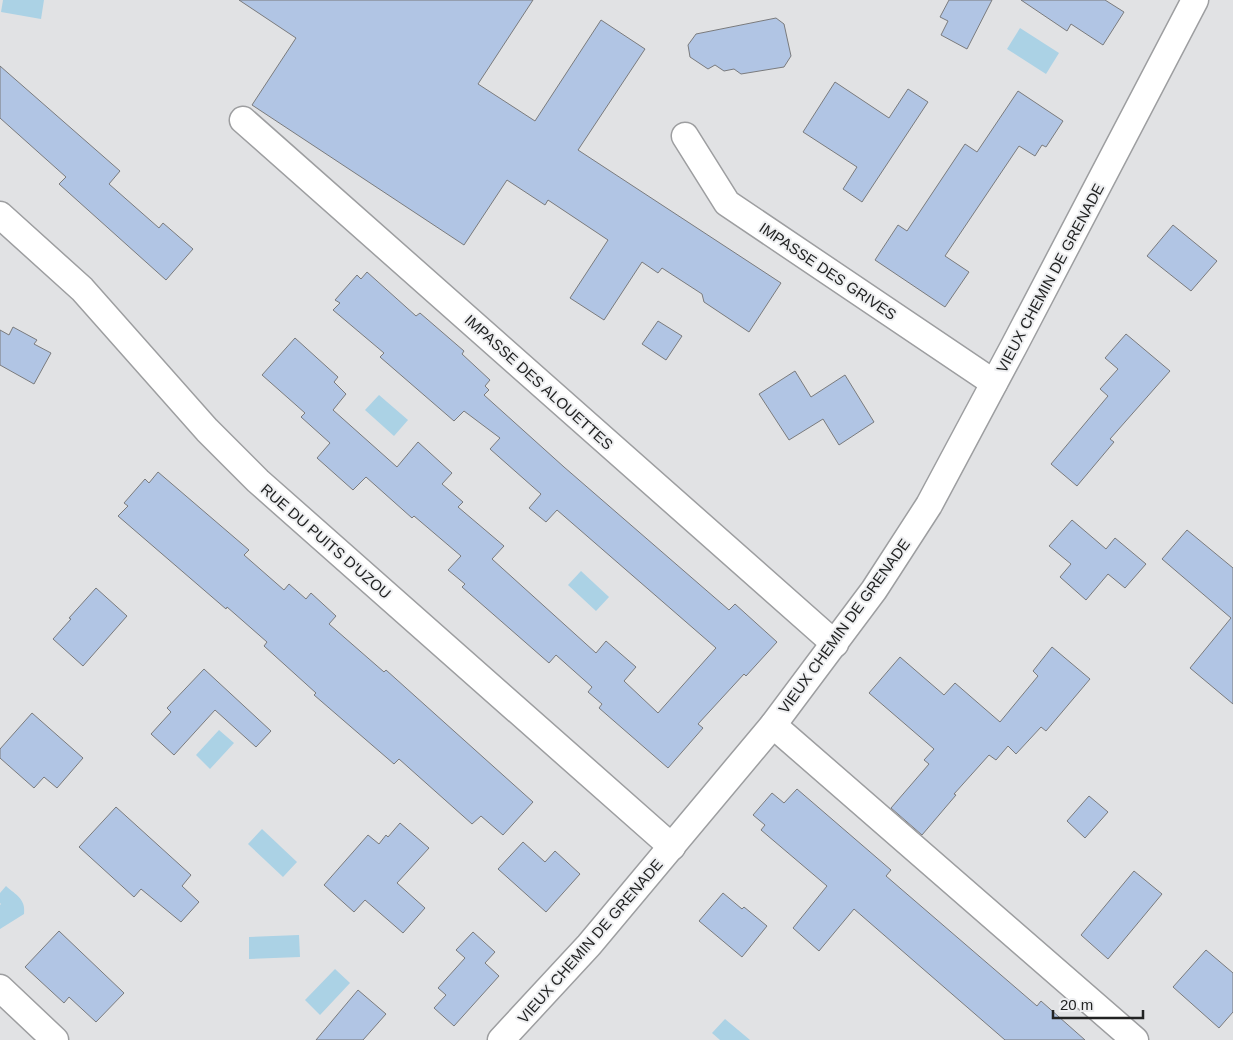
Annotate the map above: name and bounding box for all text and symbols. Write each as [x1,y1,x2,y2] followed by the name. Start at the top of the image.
[993,181,1107,375] street label: VIEUX CHEMIN DE GRENADE
[756,219,900,323] street label: IMPASSE DES GRIVES
[462,311,616,453] street label: IMPASSE DES ALOUETTES
[258,480,394,602] street label: RUE DU PUITS D'UZOU
[775,535,913,717] street label: VIEUX CHEMIN DE GRENADE
[514,856,666,1026] street label: VIEUX CHEMIN DE GRENADE
[1053,988,1143,1020] scale bar
[1060,996,1093,1013] text: 20 m

